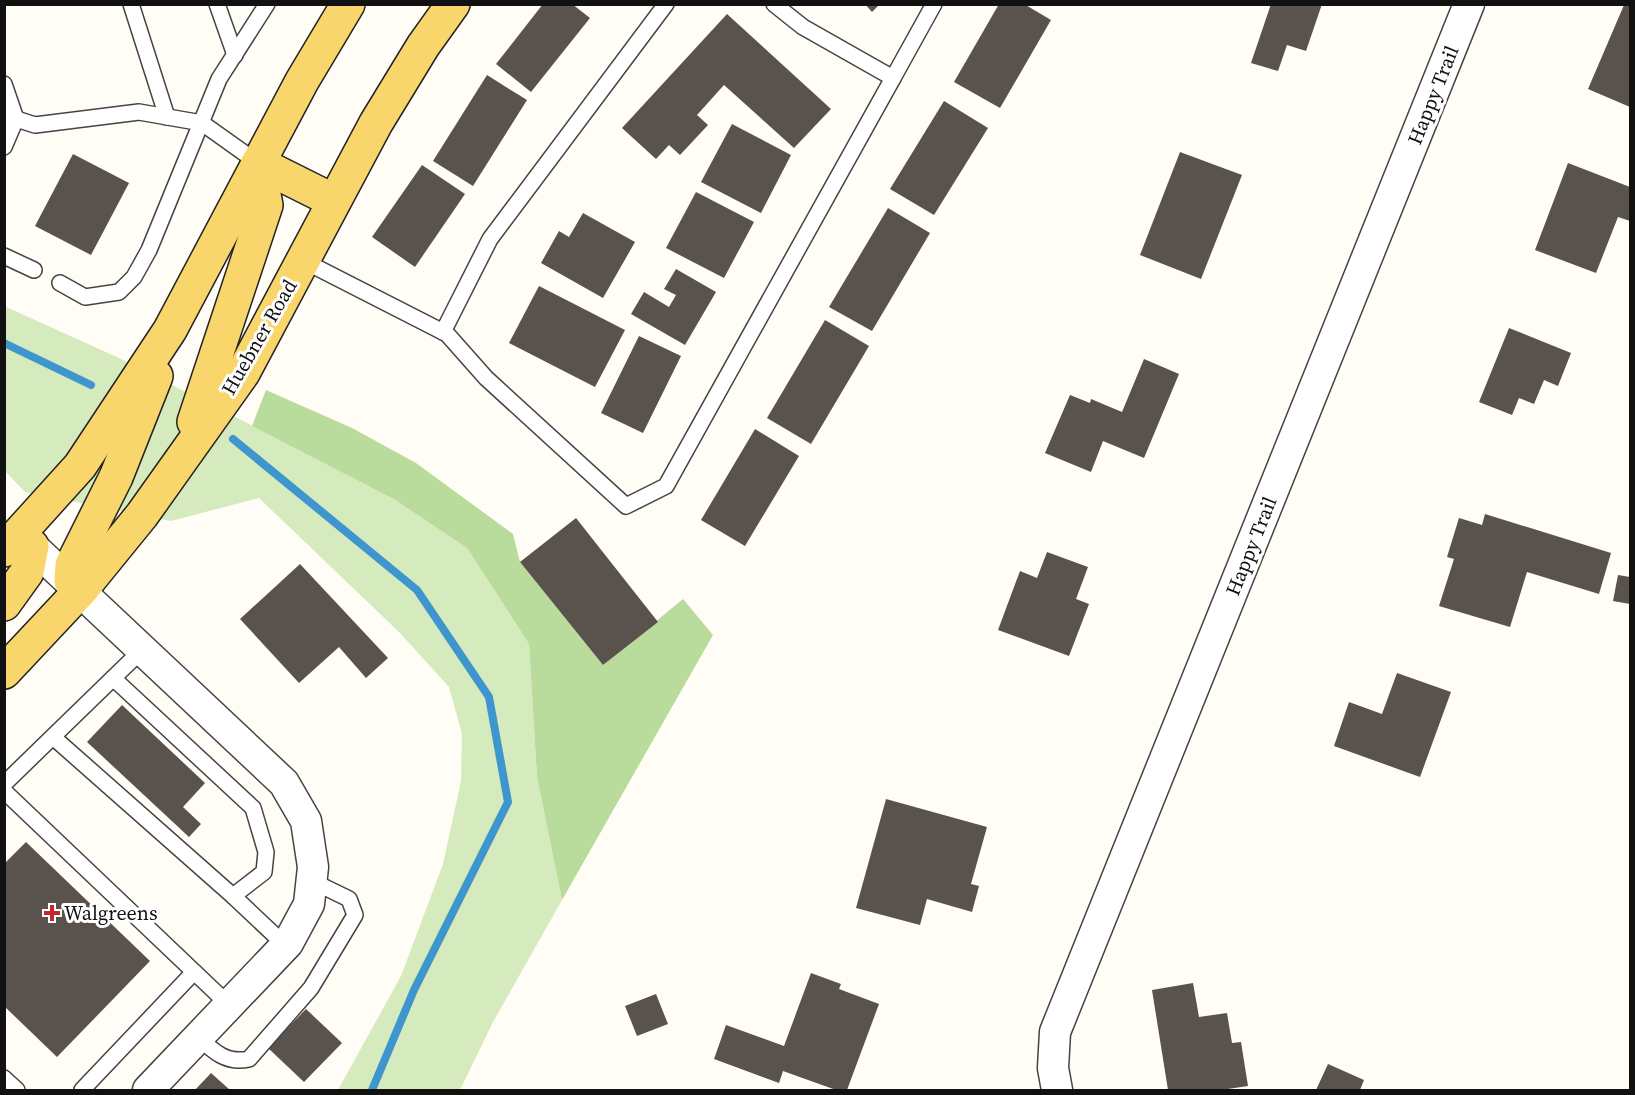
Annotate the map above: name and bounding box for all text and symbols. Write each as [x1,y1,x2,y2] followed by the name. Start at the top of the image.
[1400,41,1466,149] street label: Happy Trail
[215,274,304,400] street label: Huebner Road
[1218,492,1284,600] street label: Happy Trail
[64,899,158,927] place label: Walgreens
[45,906,59,920] marker: Walgreens

